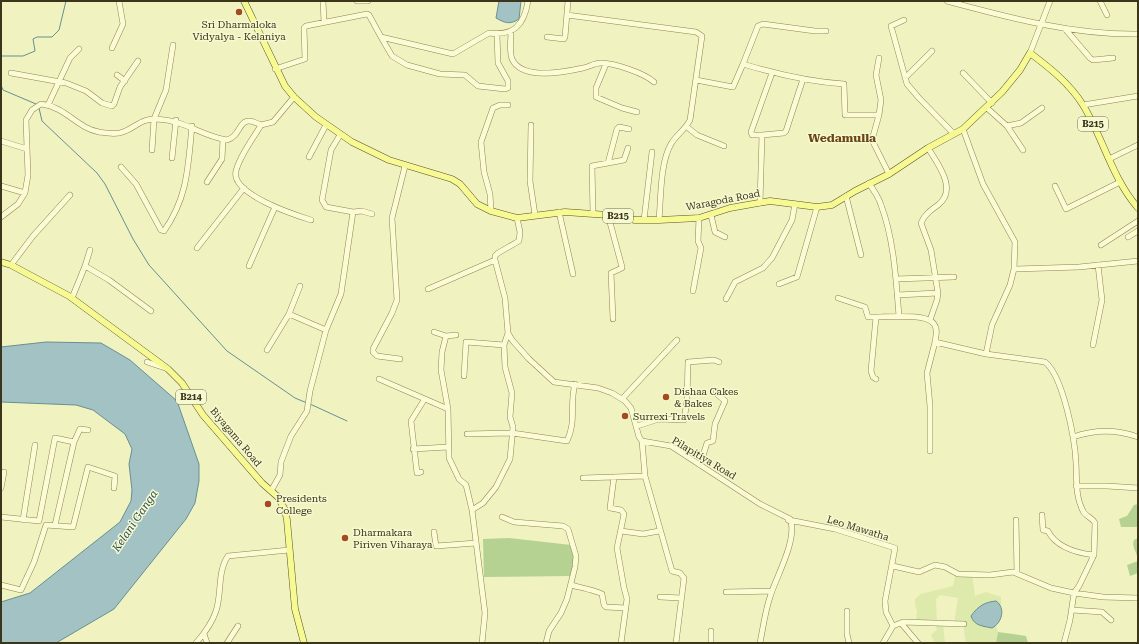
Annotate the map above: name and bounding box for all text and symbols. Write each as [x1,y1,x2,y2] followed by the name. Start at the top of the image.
[234,7,244,17] marker: Sri Dharmaloka Vidyalya - Kelaniya
[192,19,286,42] place label: Sri Dharmaloka Vidyalya - Kelaniya
[1078,117,1108,131] road number: B215
[808,131,876,145] district label: Wedamulla
[685,187,761,213] street label: Waragoda Road
[603,209,633,223] road number: B215
[674,386,739,409] place label: Dishaa Cakes & Bakes
[176,390,206,404] road number: B214
[661,392,671,402] marker: Dishaa Cakes & Bakes
[208,405,264,469] street label: Biyagama Road
[620,411,630,421] marker: Surrexi Travels
[633,411,705,422] place label: Surrexi Travels
[670,434,739,482] street label: Pilapitiya Road
[109,487,161,555] water label: Kelani Ganga
[276,493,327,516] place label: Presidents College
[263,499,273,509] marker: Presidents College
[826,513,891,543] street label: Leo Mawatha
[353,527,433,550] place label: Dharmakara Piriven Viharaya
[340,533,350,543] marker: Dharmakara Piriven Viharaya

